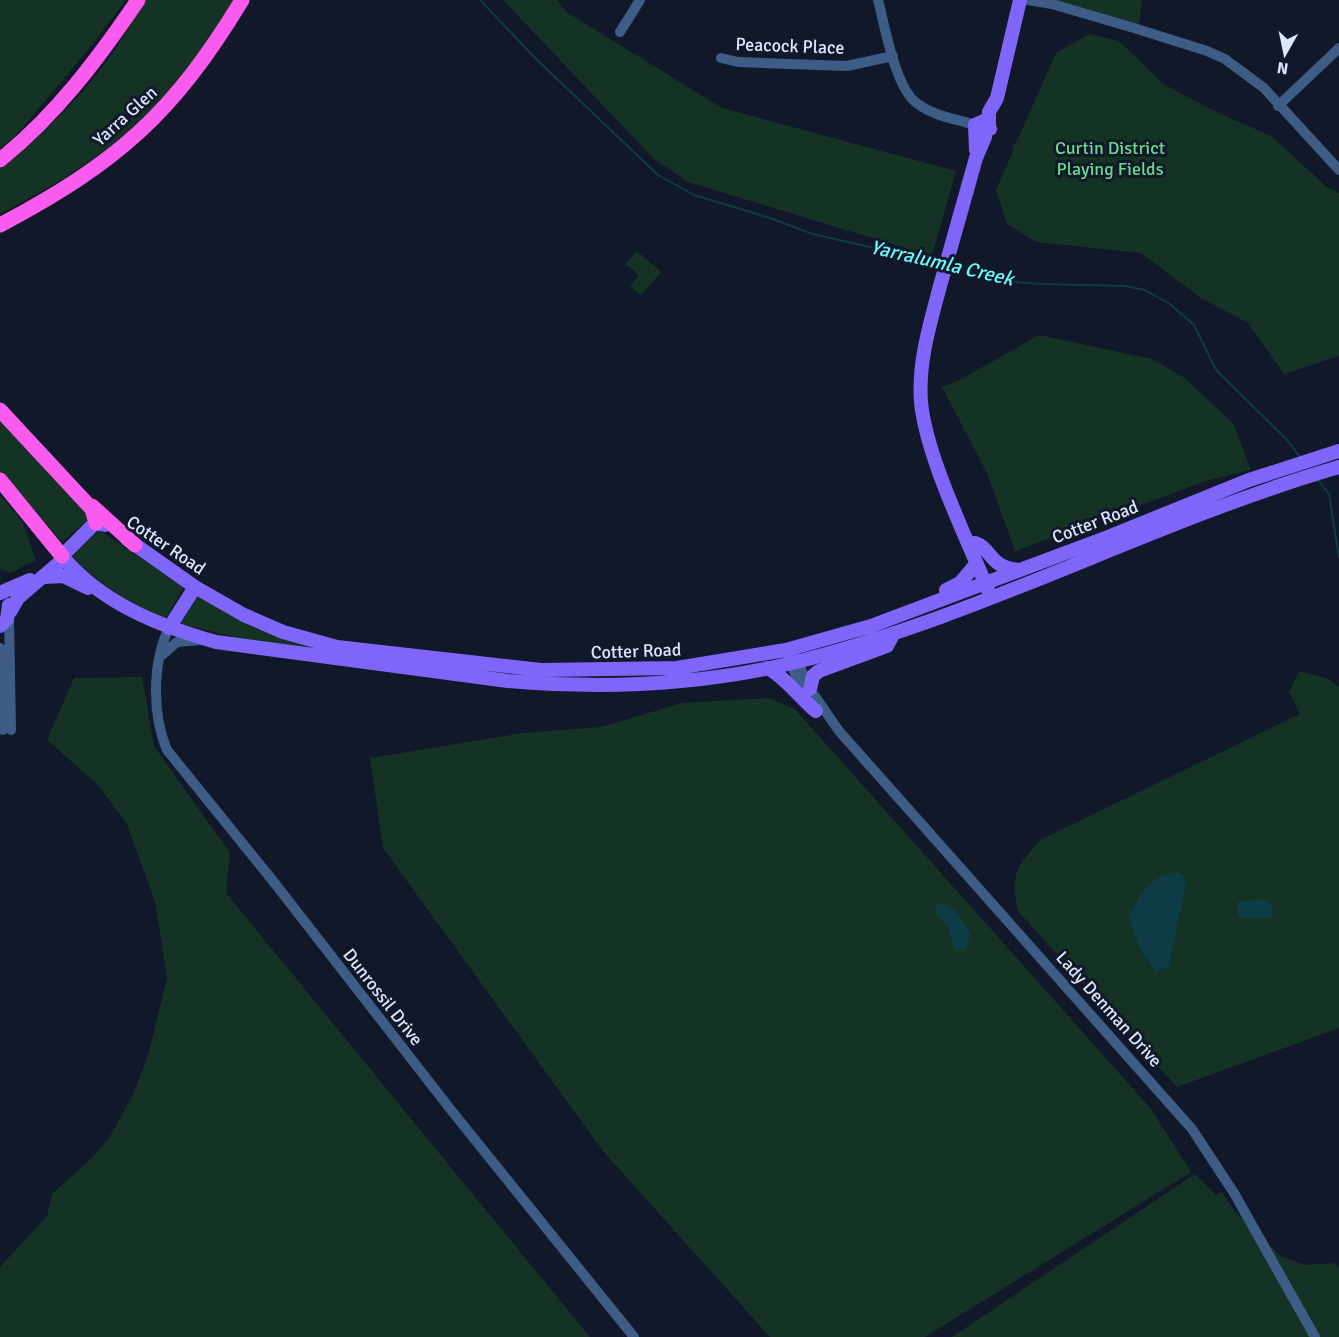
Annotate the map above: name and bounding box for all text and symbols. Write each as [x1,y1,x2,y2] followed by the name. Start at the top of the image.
[1255,24,1315,84] north arrow
[735,33,845,59] street label: Peacock Place
[1276,57,1290,79] text: N
[88,81,162,151] street label: Yarra Glen
[1055,137,1165,180] park label: Curtin District Playing Fields
[868,234,1018,292] water label: Yarralumla Creek
[1049,496,1141,548] street label: Cotter Road
[122,511,210,579] street label: Cotter Road
[590,638,682,664] street label: Cotter Road
[338,944,428,1050] street label: Dunrossil Drive
[1051,947,1167,1071] street label: Lady Denman Drive

